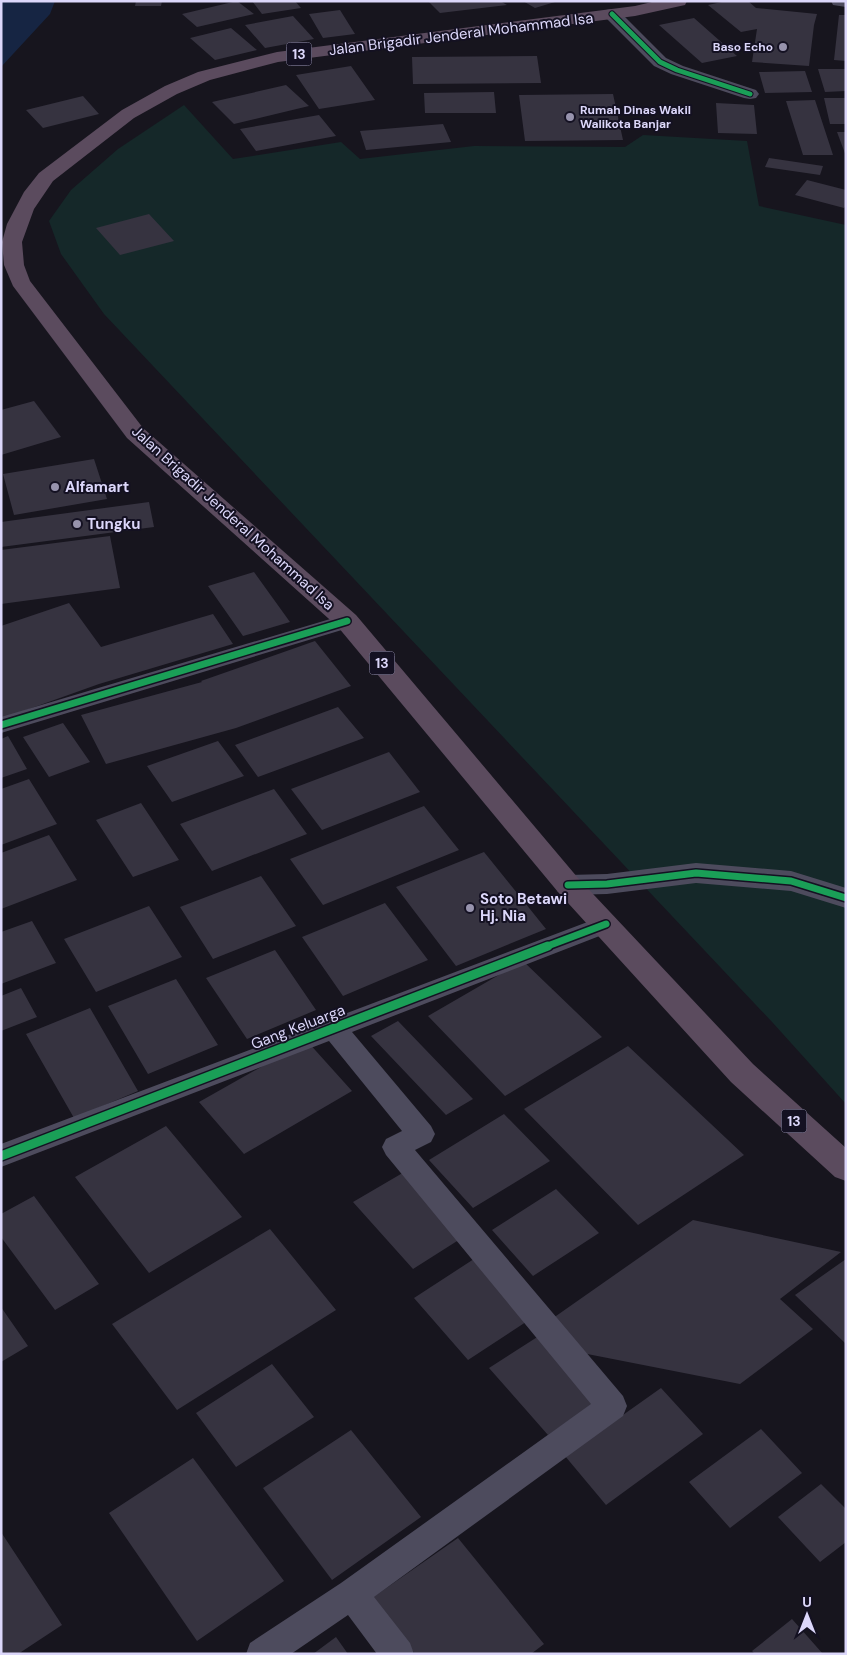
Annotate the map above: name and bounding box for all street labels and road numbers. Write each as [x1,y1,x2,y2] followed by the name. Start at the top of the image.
[328,8,594,60] street label: Jalan Brigadir Jenderal Mohammad Isa
[286,42,312,66] road number: 13
[127,421,339,615] street label: Jalan Brigadir Jenderal Mohammad Isa
[370,651,394,674] road number: 13
[248,1000,348,1054] street label: Gang Keluarga
[782,1110,806,1132] road number: 13

